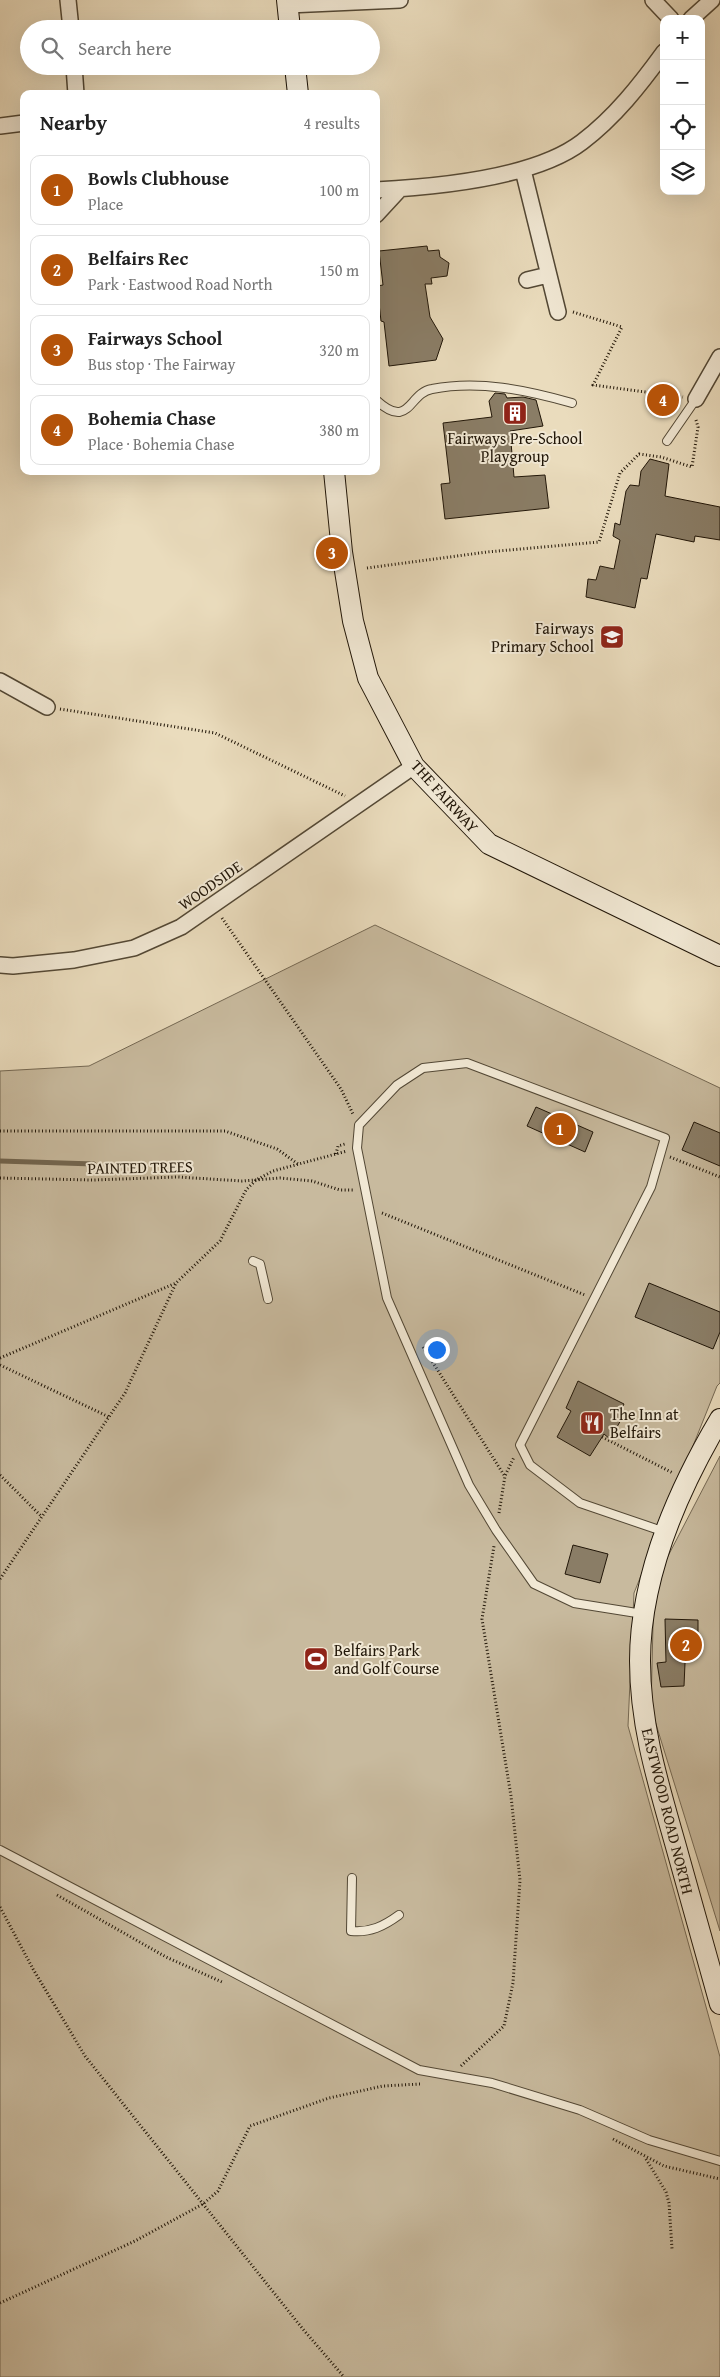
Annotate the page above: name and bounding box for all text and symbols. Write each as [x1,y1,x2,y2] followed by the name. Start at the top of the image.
[660,15,705,195] map controls
[660,15,705,60] button: +
[20,20,380,75] search box
[38,34,66,62] icon: search
[78,34,172,62] text: Search here
[660,60,705,105] button: −
[660,105,705,150] button: locate
[40,107,107,138] text: Nearby
[303,111,360,135] text: 4 results
[660,150,705,195] button: layers
[88,164,229,192] text: Bowls Clubhouse
[53,178,61,202] text: 1
[319,178,359,202] text: 100 m
[88,192,123,216] text: Place
[88,244,188,272] text: Belfairs Rec
[53,258,61,282] text: 2
[319,258,359,282] text: 150 m
[88,272,273,296] text: Park · Eastwood Road North
[88,324,222,352] text: Fairways School
[53,338,61,362] text: 3
[319,338,359,362] text: 320 m
[88,352,236,376] text: Bus stop · The Fairway
[647,381,679,419] pin: 4
[502,400,528,426] building icon: Fairways Pre-School Playgroup
[88,404,216,432] text: Bohemia Chase
[53,418,61,442] text: 4
[319,418,359,442] text: 380 m
[448,426,583,468] place label: Fairways Pre-School Playgroup
[88,432,234,456] text: Place · Bohemia Chase
[316,534,348,572] pin: 3
[491,616,595,658] place label: Fairways Primary School
[599,624,625,650] school or university icon: Fairways Primary School
[405,754,485,838] street label: THE FAIRWAY
[173,854,247,916] street label: WOODSIDE
[544,1110,576,1148] pin: 1
[87,1154,193,1180] street label: PAINTED TREES
[424,1337,450,1363] your location
[610,1402,679,1444] place label: The Inn at Belfairs
[579,1410,605,1436] restaurant icon: The Inn at Belfairs
[670,1626,702,1664] pin: 2
[334,1638,439,1680] place label: Belfairs Park and Golf Course
[303,1646,329,1672] sports icon: Belfairs Park and Golf Course
[636,1725,700,1897] street label: EASTWOOD ROAD NORTH

